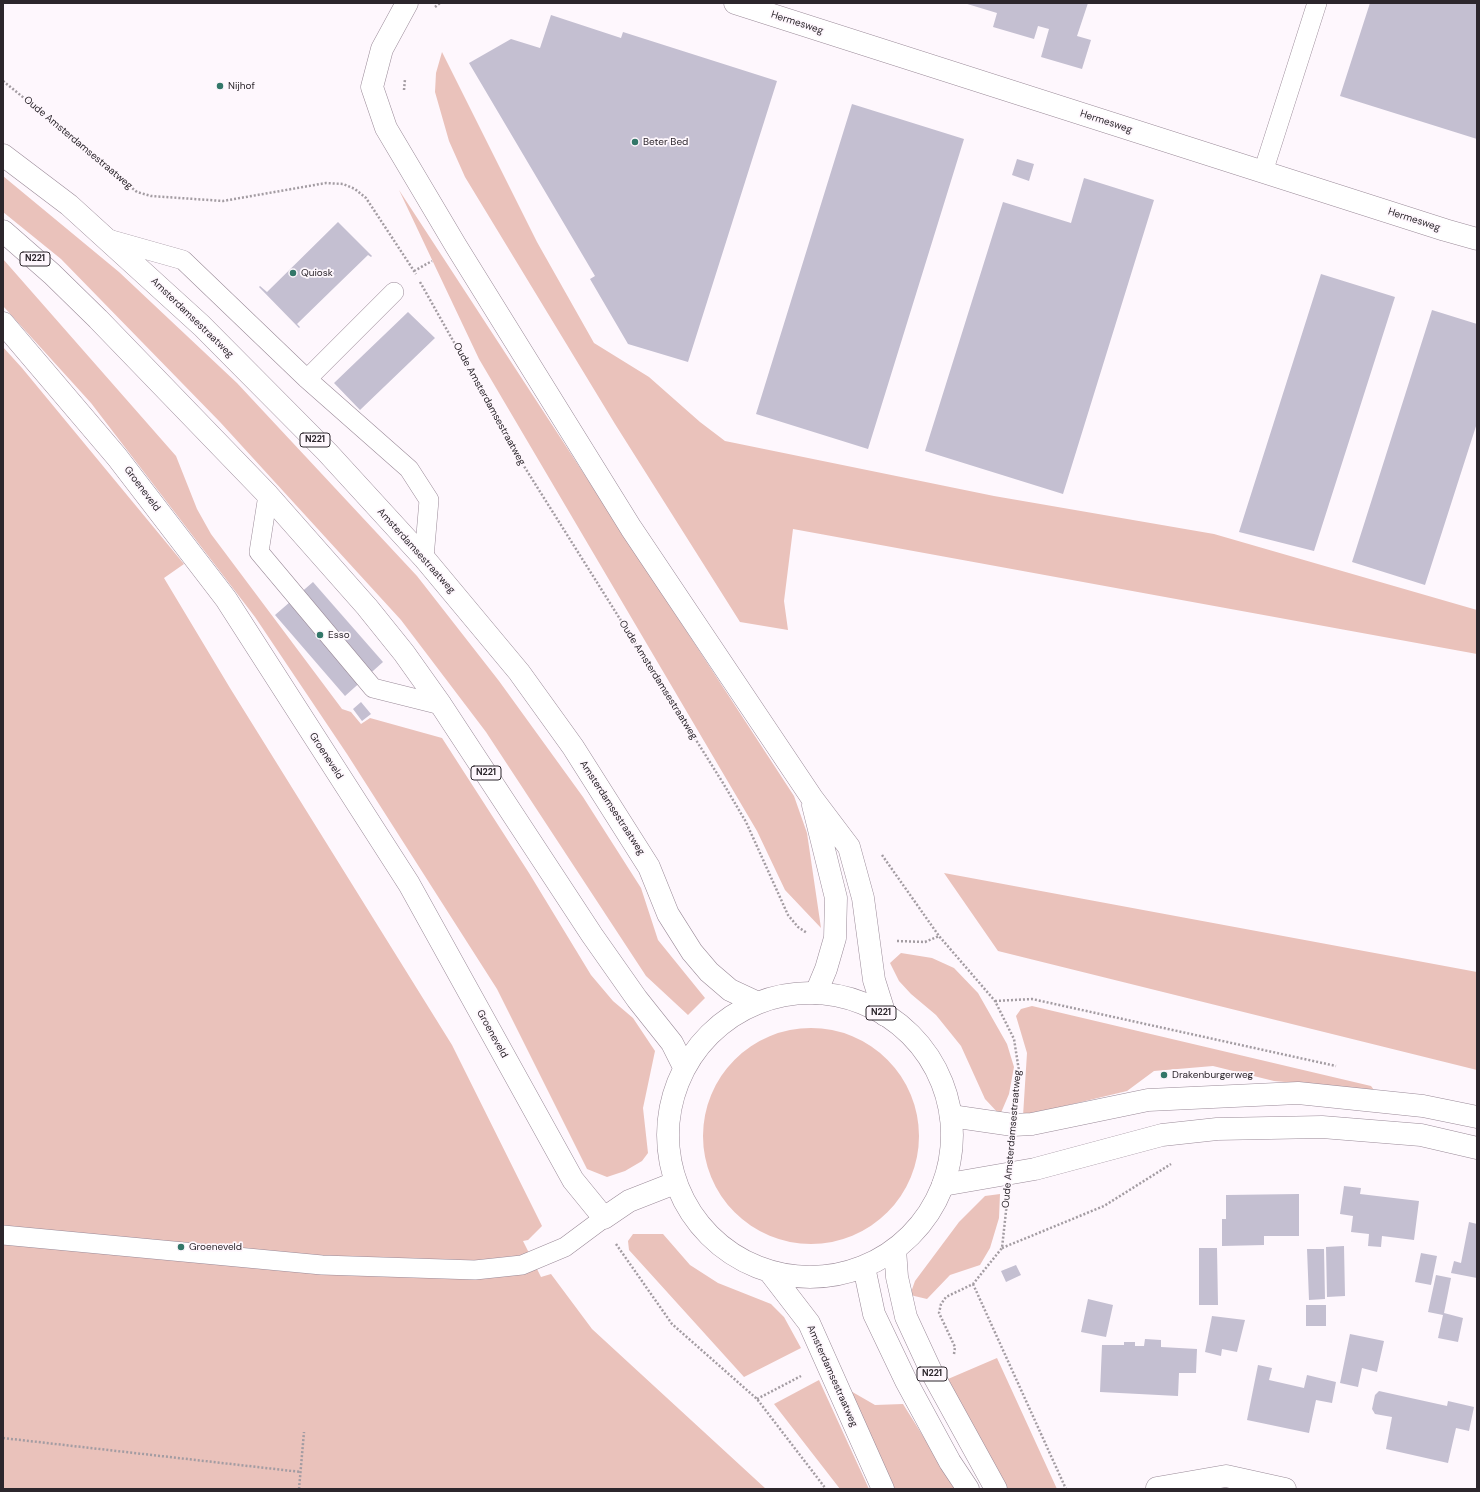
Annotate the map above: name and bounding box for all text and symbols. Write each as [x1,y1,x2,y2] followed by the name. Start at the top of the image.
[769,9,825,37] street label: Hermesweg
[228,80,255,92] place label: Nijhof
[215,81,225,91] marker: Nijhof
[21,94,135,192] street label: Oude Amsterdamsestraatweg
[1078,108,1134,136] street label: Hermesweg
[643,136,688,148] place label: Beter Bed
[630,137,640,147] marker: Beter Bed
[1386,206,1442,234] street label: Hermesweg
[20,252,50,266] road number: N221
[301,267,333,279] place label: Quiosk
[288,268,298,278] marker: Quiosk
[148,275,236,361] street label: Amsterdamsestraatweg
[450,341,528,467] street label: Oude Amsterdamsestraatweg
[300,433,330,447] road number: N221
[121,464,163,514] street label: Groeneveld
[375,506,457,596] street label: Amsterdamsestraatweg
[616,618,700,742] street label: Oude Amsterdamsestraatweg
[328,629,350,641] place label: Esso
[315,630,325,640] marker: Esso
[307,730,345,782] street label: Groeneveld
[577,758,647,858] street label: Amsterdamsestraatweg
[471,766,501,780] road number: N221
[866,1006,896,1020] road number: N221
[474,1008,510,1060] street label: Groeneveld
[1172,1069,1253,1081] place label: Drakenburgerweg
[1000,1070,1024,1208] street label: Oude Amsterdamsestraatweg
[1159,1070,1169,1080] marker: Drakenburgerweg
[189,1241,242,1253] place label: Groeneveld
[176,1242,186,1252] marker: Groeneveld
[804,1323,860,1429] street label: Amsterdamsestraatweg
[917,1367,947,1381] road number: N221

